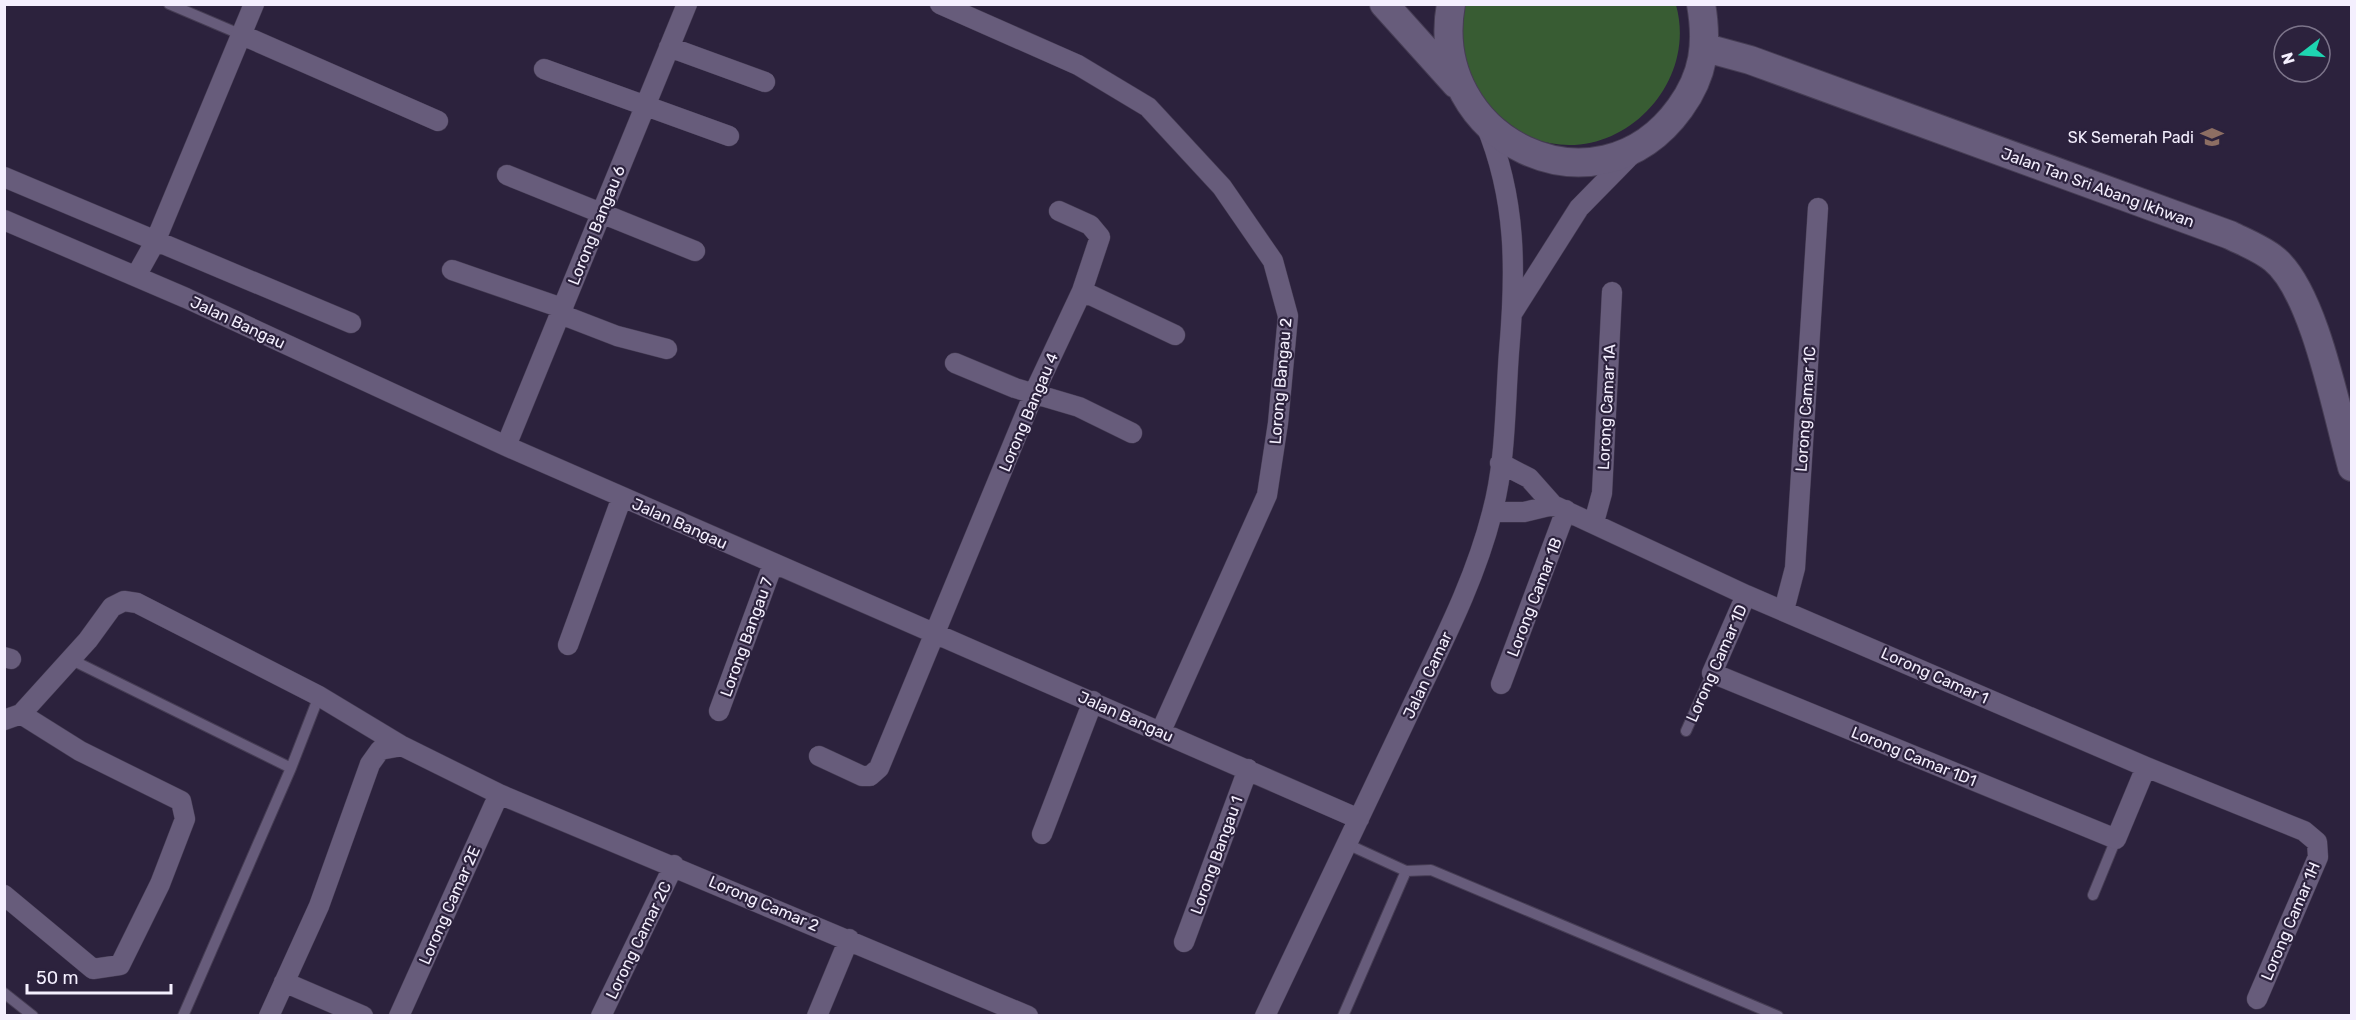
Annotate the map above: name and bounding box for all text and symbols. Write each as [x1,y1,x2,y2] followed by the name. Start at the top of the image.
[2272,24,2332,84] north arrow
[2277,50,2299,67] text: N
[2199,124,2225,150] school or university icon: SK Semerah Padi
[2068,128,2194,147] place label: SK Semerah Padi
[1999,144,2197,231] street label: Jalan Tan Sri Abang Ikhwan
[564,162,629,288] street label: Lorong Bangau 6
[187,292,288,353] street label: Jalan Bangau
[1266,317,1295,445] street label: Lorong Bangau 2
[1594,343,1619,470] street label: Lorong Camar 1A
[1792,346,1819,473] street label: Lorong Camar 1C
[995,350,1062,475] street label: Lorong Bangau 4
[629,494,730,553] street label: Jalan Bangau
[1503,535,1566,659] street label: Lorong Camar 1B
[716,575,777,699] street label: Lorong Bangau 7
[1682,602,1751,725] street label: Lorong Camar 1D
[1399,629,1456,722] street label: Jalan Camar
[1878,643,1991,708] street label: Lorong Camar 1
[1075,687,1176,746] street label: Jalan Bangau
[1849,723,1979,790] street label: Lorong Camar 1D1
[1186,794,1247,917] street label: Lorong Bangau 1
[415,843,484,967] street label: Lorong Camar 2E
[2257,859,2324,983] street label: Lorong Camar 1H
[706,872,822,935] street label: Lorong Camar 2
[602,878,675,1002] street label: Lorong Camar 2C
[27,957,171,995] scale bar
[36,967,79,989] text: 50 m

